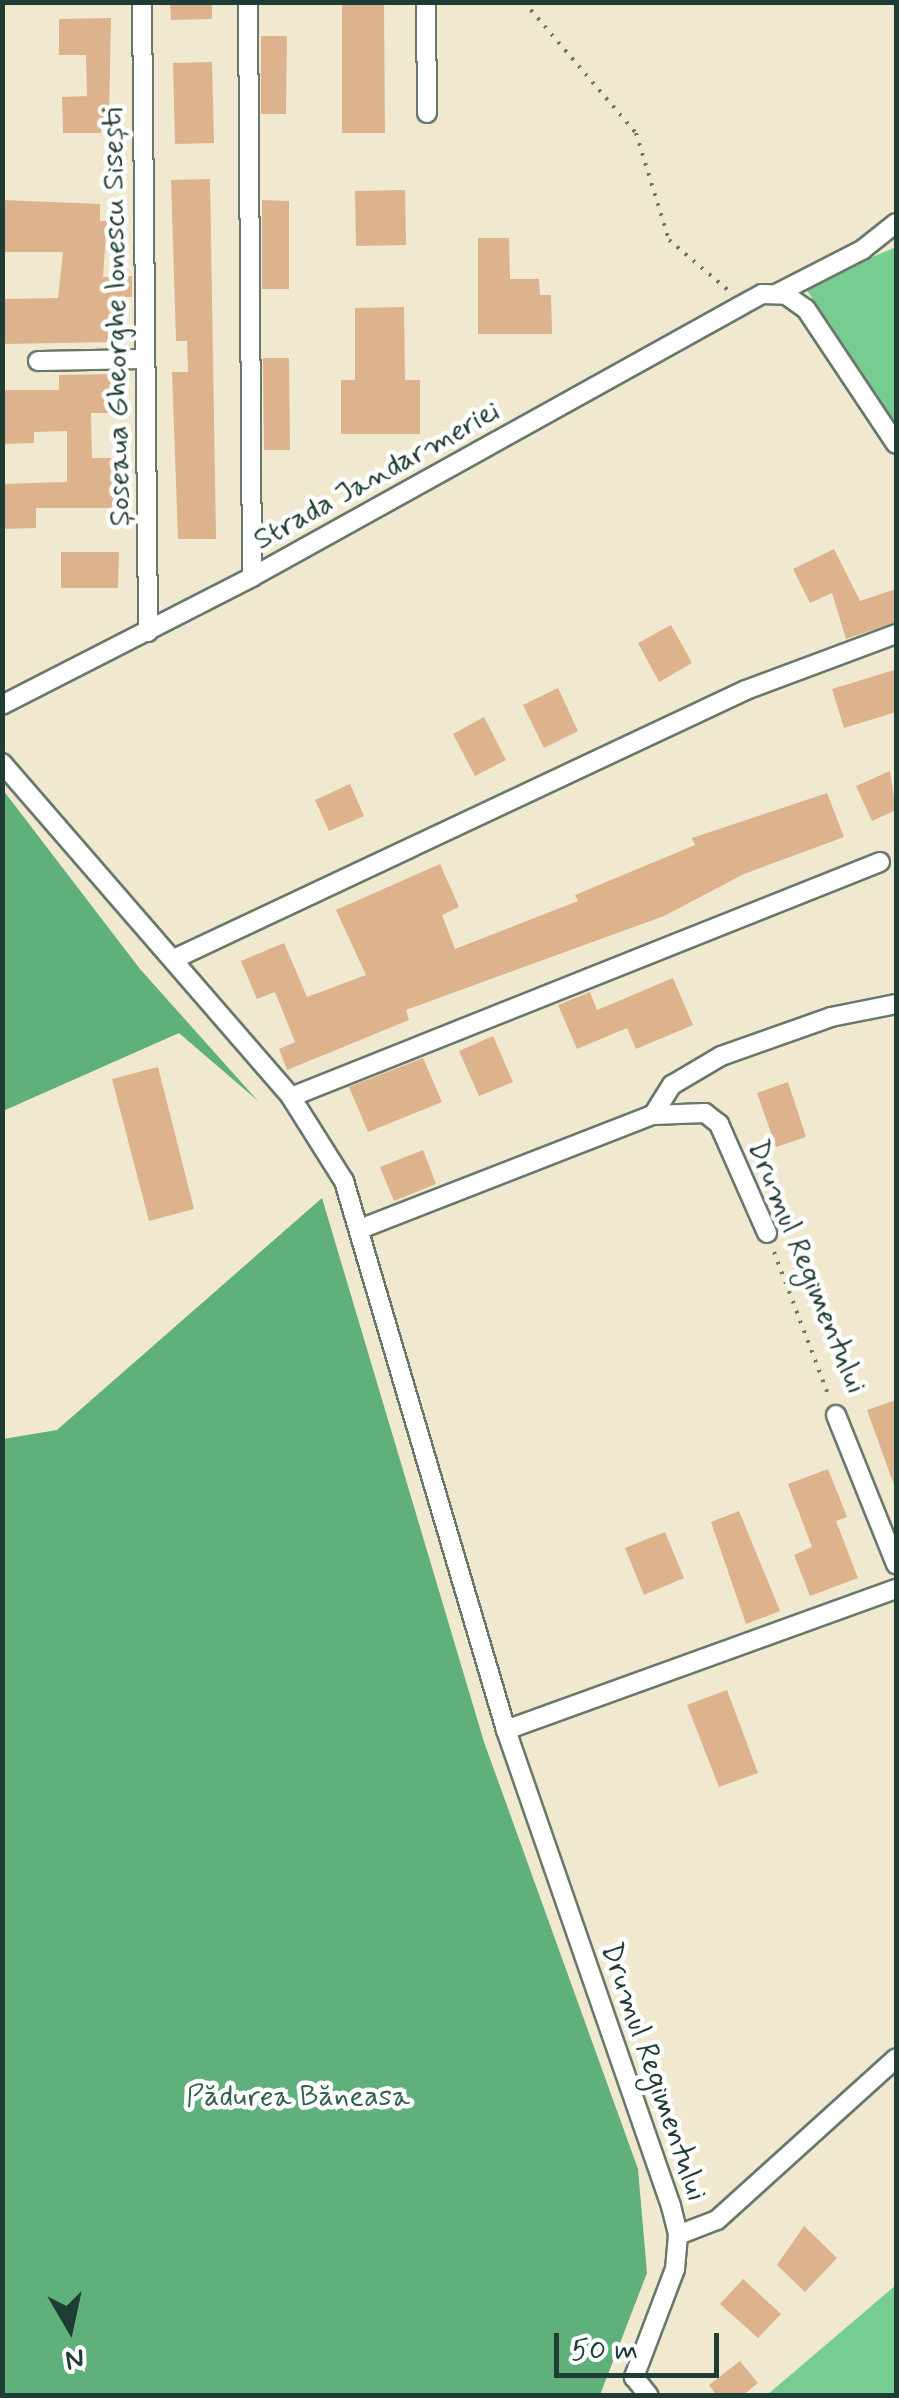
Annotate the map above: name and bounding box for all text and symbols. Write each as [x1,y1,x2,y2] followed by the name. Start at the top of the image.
[95,105,139,529] street label: Șoseaua Gheorghe Ionescu Sisești
[250,395,504,557] street label: Strada Jandarmeriei
[737,1131,875,1403] street label: Drumul Regimentului
[591,1934,715,2210] street label: Drumul Regimentului
[186,2079,410,2115] park label: Pădurea Băneasa
[20,2278,120,2378] north arrow
[559,2313,724,2375] scale bar
[571,2331,638,2370] text: 50 m
[63,2338,87,2378] text: N

